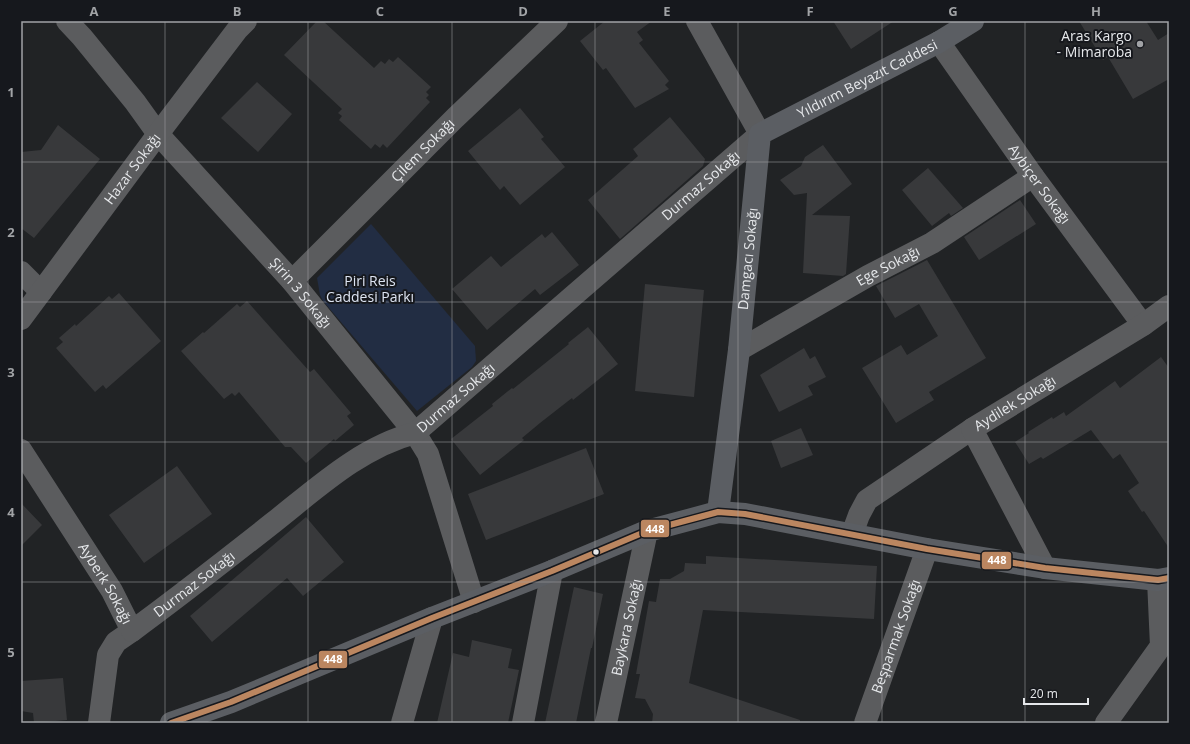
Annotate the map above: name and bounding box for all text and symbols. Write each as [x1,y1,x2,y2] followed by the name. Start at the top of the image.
[90,2,99,20] text: A
[233,2,242,20] text: B
[376,2,384,20] text: C
[518,2,528,20] text: D
[663,2,671,20] text: E
[806,2,814,20] text: F
[948,2,958,20] text: G
[1091,2,1101,20] text: H
[1057,26,1132,61] place label: Aras Kargo - Mimaroba
[794,34,940,122] street label: Yıldırım Beyazıt Caddesi
[1135,39,1145,49] marker: Aras Kargo - Mimaroba
[7,83,15,101] text: 1
[386,114,458,186] street label: Çilem Sokağı
[99,129,165,208] street label: Hazar Sokağı
[1004,140,1075,228] street label: Aybiçer Sokağı
[657,146,743,224] street label: Durmaz Sokağı
[733,207,762,311] street label: Damgacı Sokağı
[7,223,15,241] text: 2
[852,241,923,290] street label: Ege Sokağı
[266,253,336,332] street label: Şirin 3 Sokağı
[326,271,414,306] park label: Piri Reis Caddesi Parkı
[412,358,499,437] street label: Durmaz Sokağı
[7,363,15,381] text: 3
[970,370,1059,435] street label: Aydilek Sokağı
[7,503,15,521] text: 4
[640,519,670,538] line badge: 448
[646,521,664,536] text: 448
[74,539,137,627] street label: Ayberk Sokağı
[149,546,239,621] street label: Durmaz Sokağı
[591,547,601,557] unlabelled marker
[981,551,1012,570] line badge: 448
[988,552,1006,567] text: 448
[606,577,646,677] street label: Baykara Sokağı
[866,577,924,696] street label: Beşparmak Sokağı
[7,643,15,661] text: 5
[318,650,348,669] line badge: 448
[324,651,342,666] text: 448
[1024,680,1088,706] scale bar
[1030,685,1058,702] text: 20 m

